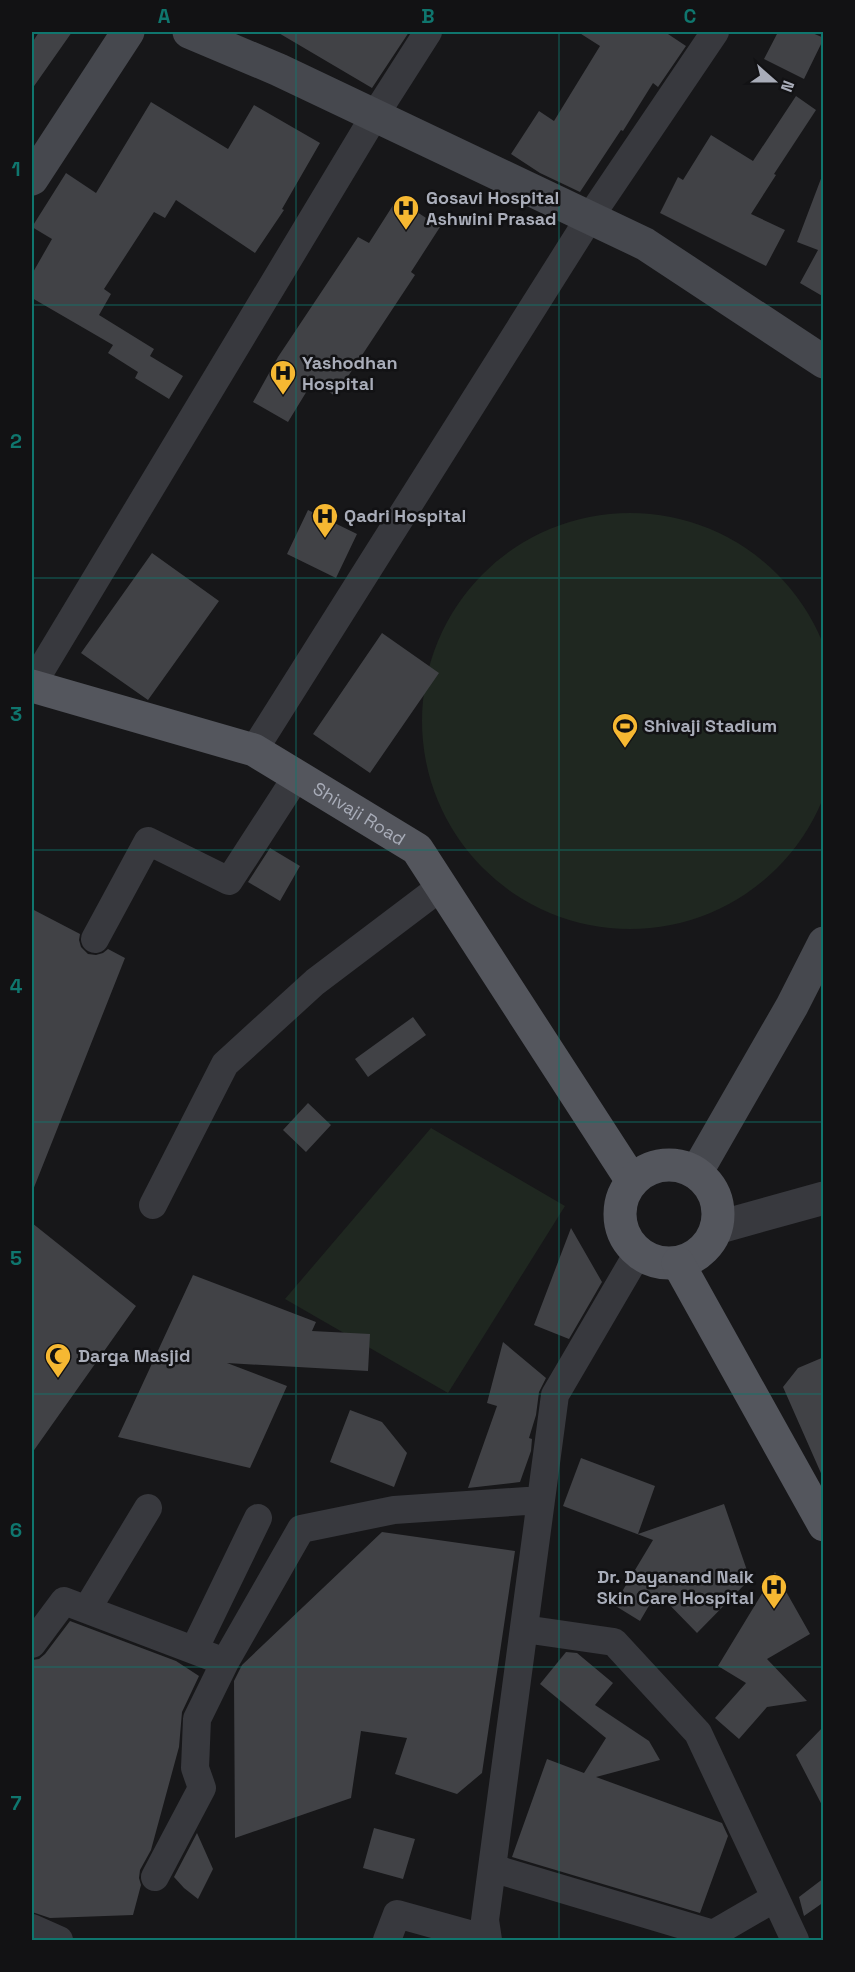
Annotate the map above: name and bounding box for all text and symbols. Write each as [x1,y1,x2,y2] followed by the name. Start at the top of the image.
[158,3,171,29] text: A
[421,3,435,29] text: B
[684,3,697,29] text: C
[744,51,804,111] north arrow
[776,77,799,95] text: N
[11,156,21,182] text: 1
[426,186,559,230] place label: Gosavi Hospital Ashwini Prasad
[391,193,421,231] hospital icon: Gosavi Hospital Ashwini Prasad
[302,351,398,395] place label: Yashodhan Hospital
[268,358,298,396] hospital icon: Yashodhan Hospital
[10,428,22,454] text: 2
[310,501,340,539] hospital icon: Qadri Hospital
[344,504,466,527] place label: Qadri Hospital
[10,701,22,727] text: 3
[610,711,640,749] sports icon: Shivaji Stadium
[644,714,777,737] place label: Shivaji Stadium
[309,777,410,850] street label: Shivaji Road
[10,973,23,999] text: 4
[10,1245,22,1271] text: 5
[43,1341,73,1379] mosque icon: Darga Masjid
[78,1344,190,1367] place label: Darga Masjid
[10,1517,22,1543] text: 6
[597,1565,754,1609] place label: Dr. Dayanand Naik Skin Care Hospital
[759,1572,789,1610] hospital icon: Dr. Dayanand Naik Skin Care Hospital
[10,1790,22,1816] text: 7

